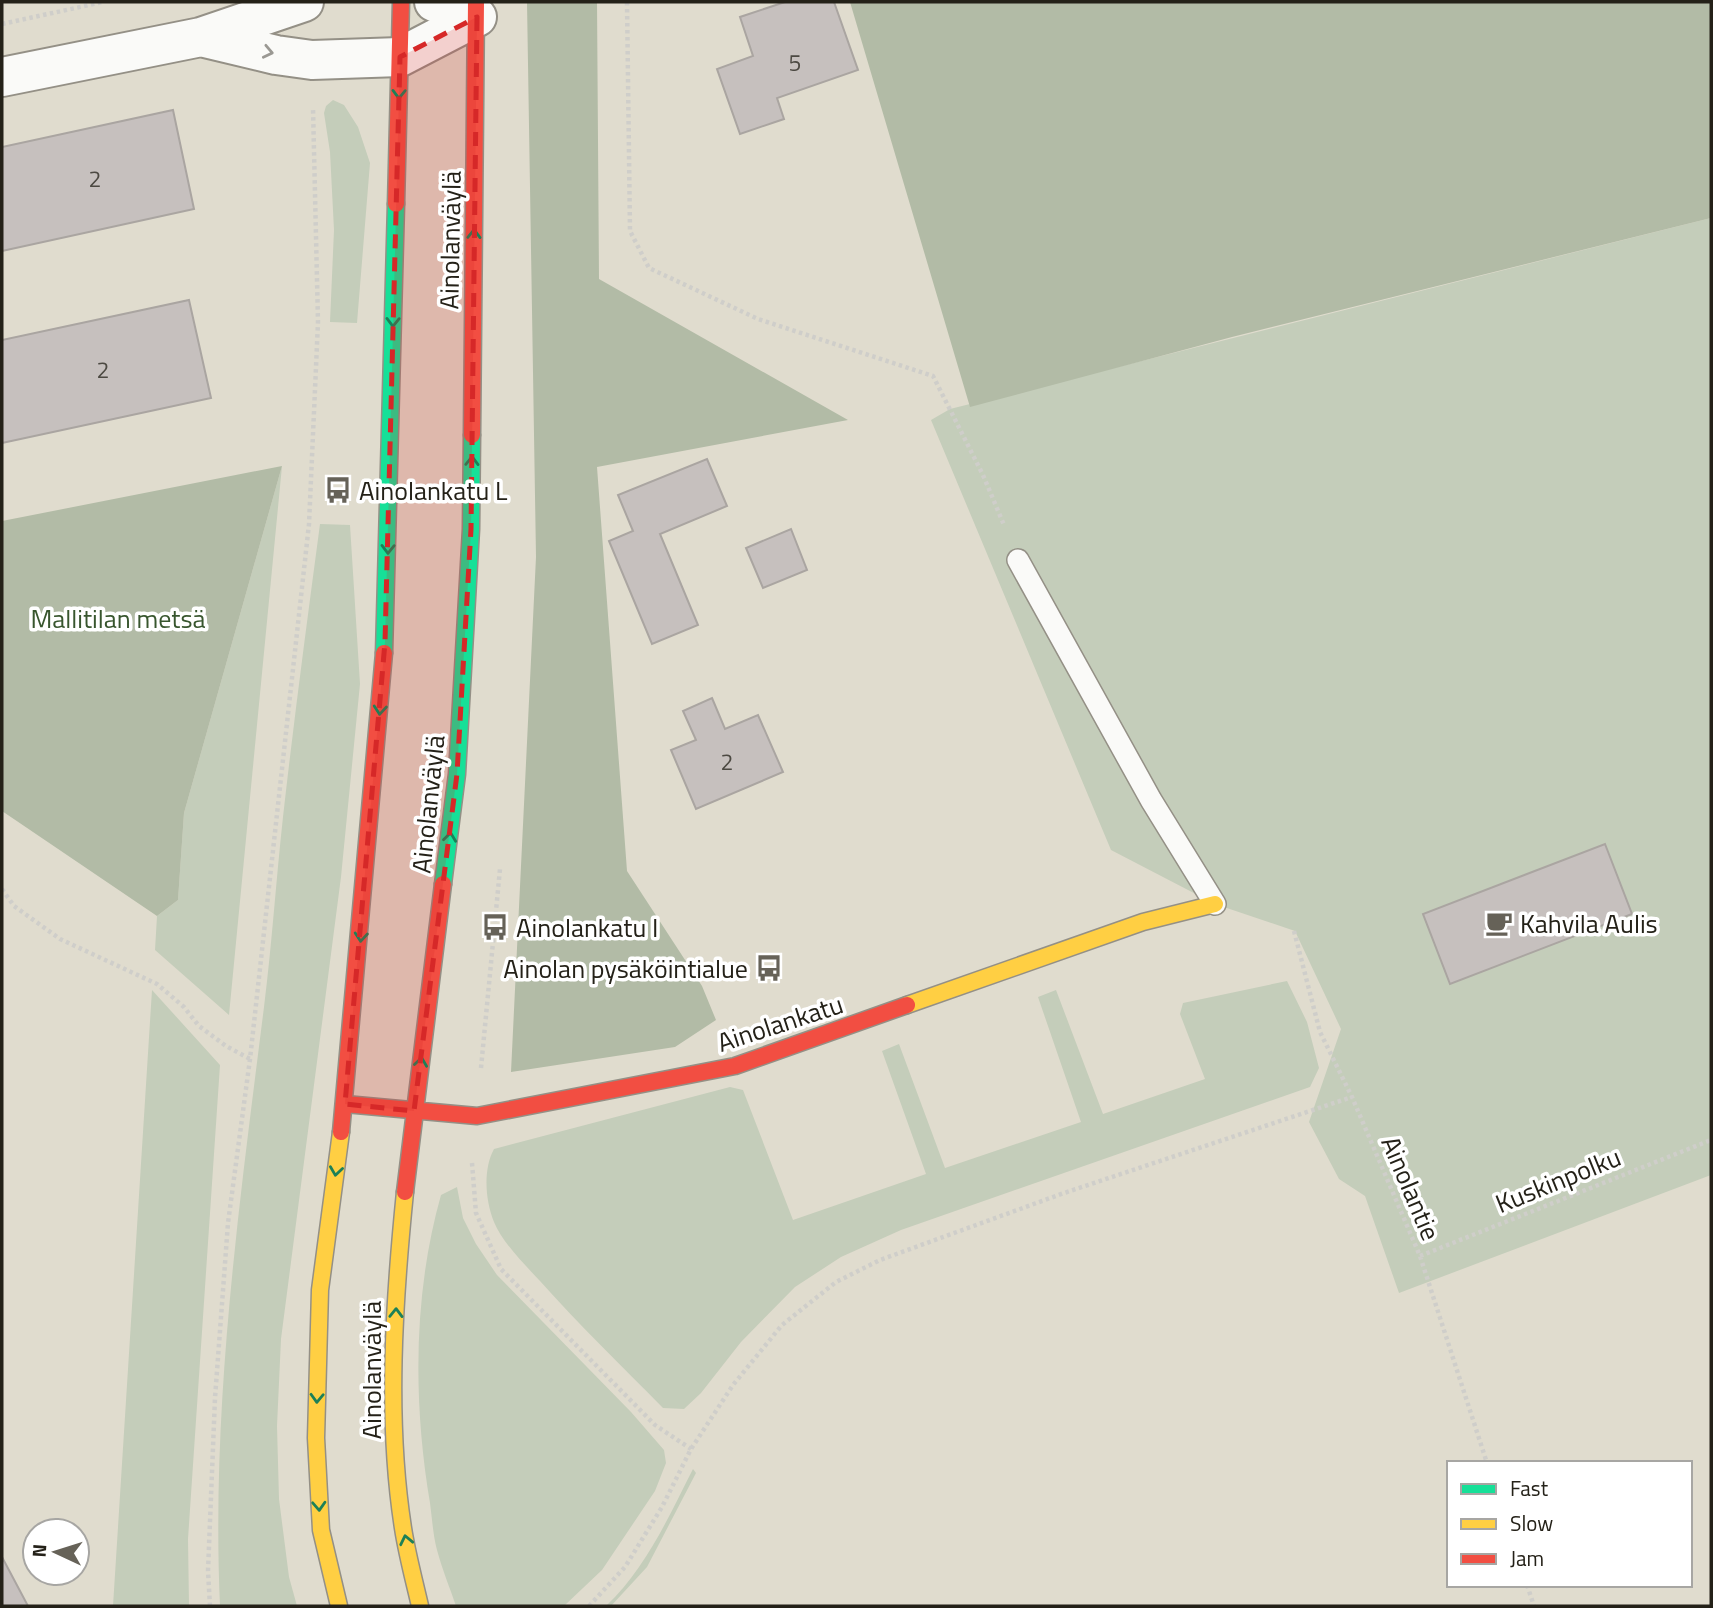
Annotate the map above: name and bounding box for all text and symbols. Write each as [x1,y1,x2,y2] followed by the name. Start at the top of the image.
[262,44,274,59] one-way arrow
[789,45,801,80] house number: 5
[391,89,406,100] one-way arrow
[89,161,101,196] house number: 2
[429,170,471,310] street label: Ainolanväylä
[466,228,482,238] one-way arrow
[386,317,401,328] one-way arrow
[97,352,109,387] house number: 2
[464,455,480,466] one-way arrow
[359,471,508,510] place label: Ainolankatu L
[323,475,353,505] bus stop icon: Ainolankatu L
[380,544,395,555] one-way arrow
[30,599,206,638] park label: Mallitilan metsä
[373,705,388,716] one-way arrow
[401,733,455,875] street label: Ainolanväylä
[721,744,733,779] house number: 2
[442,831,457,842] one-way arrow
[1520,904,1658,943] place label: Kahvila Aulis
[516,908,658,947] place label: Ainolankatu I
[1484,908,1514,938] cafe icon: Kahvila Aulis
[480,912,510,942] bus stop icon: Ainolankatu I
[354,932,369,943] one-way arrow
[503,949,748,988] place label: Ainolan pysäköintialue
[754,953,784,983] bus stop icon: Ainolan pysäköintialue
[712,984,848,1062] street label: Ainolankatu
[414,1056,429,1068] one-way arrow
[1372,1130,1450,1246] street label: Ainolantie
[1489,1137,1627,1223] street label: Kuskinpolku
[329,1166,344,1177] one-way arrow
[352,1301,391,1439] street label: Ainolanväylä
[388,1307,403,1318] one-way arrow
[309,1392,324,1403] one-way arrow
[1447,1461,1692,1587] legend
[1510,1472,1549,1504] text: Fast
[312,1501,327,1512] one-way arrow
[1510,1507,1553,1539] text: Slow
[21,1517,91,1587] north arrow
[399,1534,414,1546] one-way arrow
[1510,1542,1544,1574] text: Jam
[24,1543,53,1558] text: N

